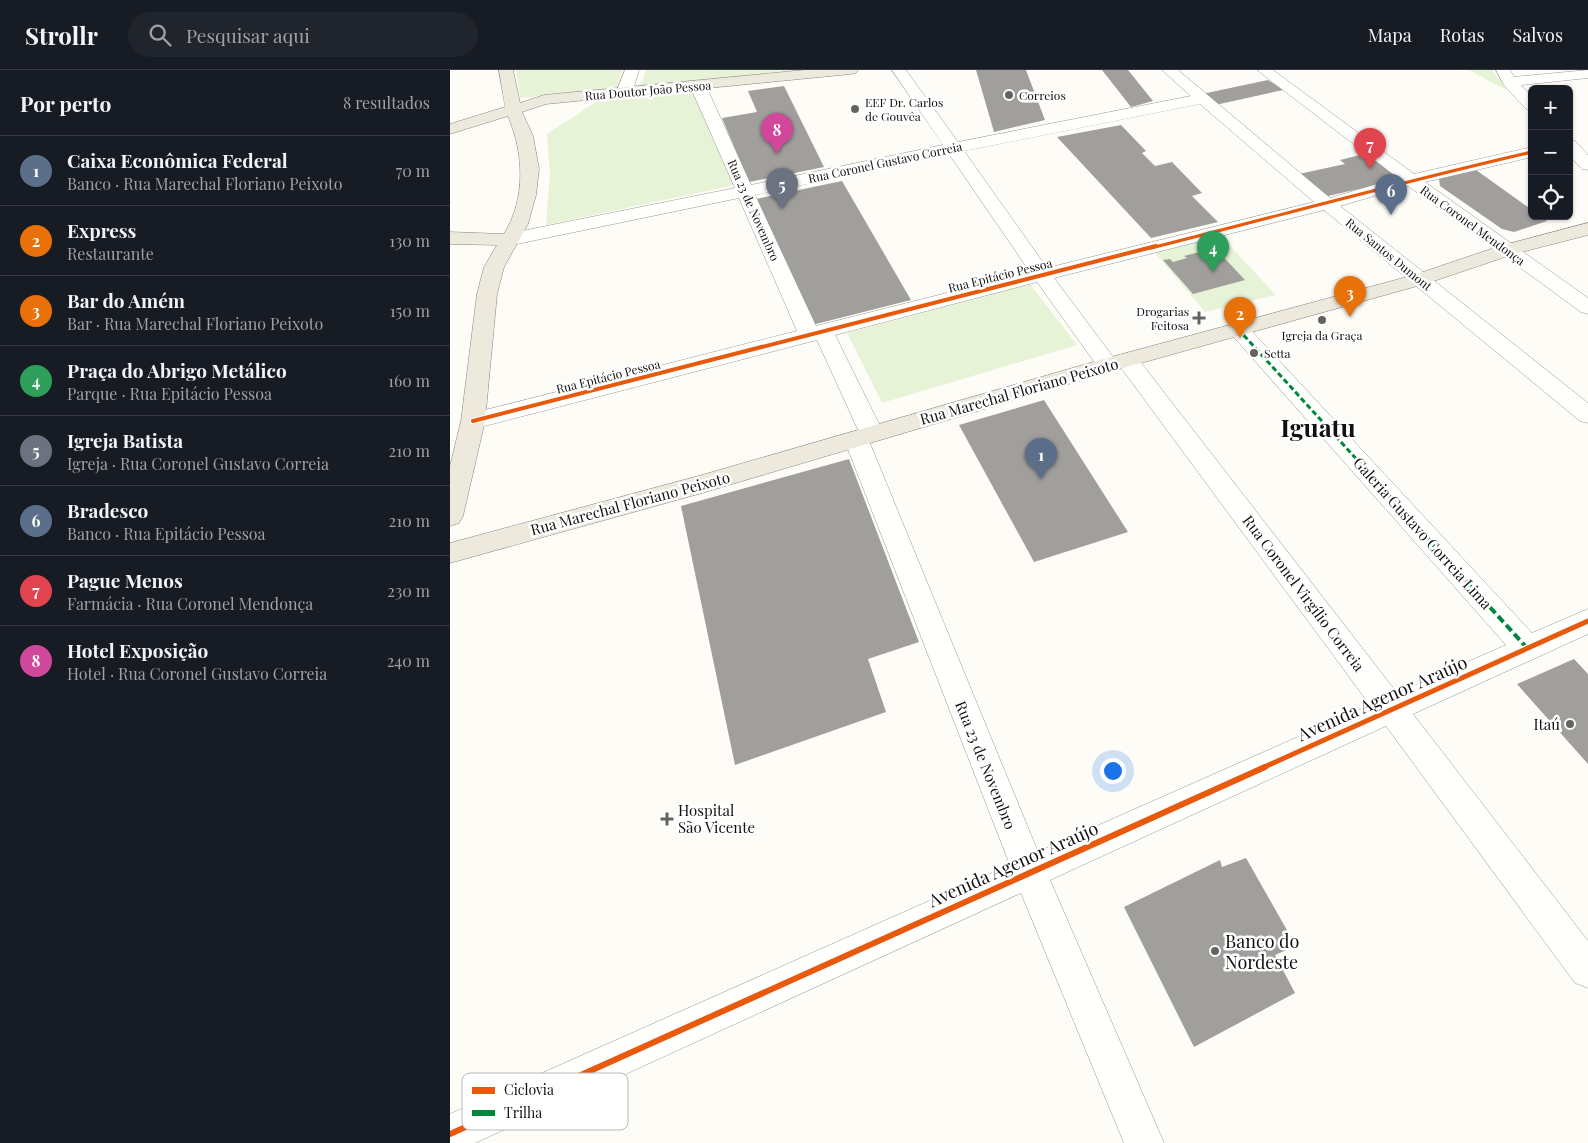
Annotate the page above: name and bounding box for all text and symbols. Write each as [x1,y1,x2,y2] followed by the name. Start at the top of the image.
[128,12,478,57] search box
[25,19,98,51] text: Strollr
[146,21,174,49] icon: search
[186,22,310,48] text: Pesquisar aqui
[1368,23,1412,47] text: Mapa
[1440,23,1485,47] text: Rotas
[1513,23,1563,47] text: Salvos
[584,77,712,103] street label: Rua Doutor João Pessoa
[1528,85,1573,220] map controls
[1528,85,1573,130] button: +
[1019,87,1066,103] place label: Correios
[20,89,111,117] text: Por perto
[1003,89,1015,101] marker: Correios
[343,92,430,113] text: 8 resultados
[865,94,943,124] place label: EEF Dr. Carlos de Gouvêa
[849,103,861,115] marker: EEF Dr. Carlos de Gouvêa
[761,113,793,154] pin: 8
[1354,128,1386,169] pin: 7
[1528,130,1573,175] button: −
[807,138,963,186] street label: Rua Coronel Gustavo Correia
[67,147,288,173] text: Caixa Econômica Federal
[724,157,784,264] street label: Rua 23 de Novembro
[33,160,39,181] text: 1
[396,160,430,181] text: 70 m
[766,168,798,209] pin: 5
[67,173,343,194] text: Banco · Rua Marechal Floriano Peixoto
[1375,174,1407,215] pin: 6
[1528,175,1573,220] button: locate
[1417,182,1529,268] street label: Rua Coronel Mendonça
[1343,214,1436,294] street label: Rua Santos Dumont
[67,217,136,243] text: Express
[32,230,40,251] text: 2
[389,230,430,251] text: 130 m
[1197,231,1229,272] pin: 4
[67,243,154,264] text: Restaurante
[946,254,1054,296] street label: Rua Epitácio Pessoa
[1334,276,1366,317] pin: 3
[67,287,185,313] text: Bar do Amém
[1224,297,1256,338] pin: 2
[32,300,40,321] text: 3
[390,300,430,321] text: 150 m
[1136,303,1189,333] place label: Drogarias Feitosa
[1193,312,1205,324] marker: Drogarias Feitosa
[67,313,323,334] text: Bar · Rua Marechal Floriano Peixoto
[1316,314,1328,326] marker: Igreja da Graça
[1282,327,1362,343] place label: Igreja da Graça
[1264,345,1291,361] place label: Setta
[1248,347,1260,359] marker: Setta
[917,353,1121,429] street label: Rua Marechal Floriano Peixoto
[554,355,662,397] street label: Rua Epitácio Pessoa
[67,357,287,383] text: Praça do Abrigo Metálico
[32,370,40,391] text: 4
[388,370,430,391] text: 160 m
[67,383,272,404] text: Parque · Rua Epitácio Pessoa
[1280,410,1356,443] district label: Iguatu
[67,427,183,453] text: Igreja Batista
[1025,438,1057,479] pin: 1
[32,440,40,461] text: 5
[389,440,430,461] text: 210 m
[67,453,329,474] text: Igreja · Rua Coronel Gustavo Correia
[1349,453,1497,614] street label: Galeria Gustavo Correia Lima
[528,467,732,539] street label: Rua Marechal Floriano Peixoto
[67,497,148,523] text: Bradesco
[32,510,40,531] text: 6
[389,510,430,531] text: 210 m
[1239,511,1370,676] street label: Rua Coronel Virgílio Correia
[67,523,266,544] text: Banco · Rua Epitácio Pessoa
[67,567,183,593] text: Pague Menos
[32,580,40,601] text: 7
[387,580,430,601] text: 230 m
[67,593,313,614] text: Farmácia · Rua Coronel Mendonça
[67,637,208,663] text: Hotel Exposição
[32,650,40,671] text: 8
[387,650,430,671] text: 240 m
[1292,650,1471,747] street label: Avenida Agenor Araújo
[67,663,327,684] text: Hotel · Rua Coronel Gustavo Correia
[951,698,1021,832] street label: Rua 23 de Novembro
[1534,714,1560,734] place label: Itaú
[1564,718,1576,730] marker: Itaú
[1100,758,1126,784] your location
[678,800,755,837] place label: Hospital São Vicente
[660,812,674,826] marker: Hospital São Vicente
[923,816,1102,913] street label: Avenida Agenor Araújo
[1225,929,1299,974] place label: Banco do Nordeste
[1209,945,1221,957] marker: Banco do Nordeste
[462,1073,628,1130] legend
[504,1080,554,1099] text: Ciclovia
[504,1103,542,1122] text: Trilha

